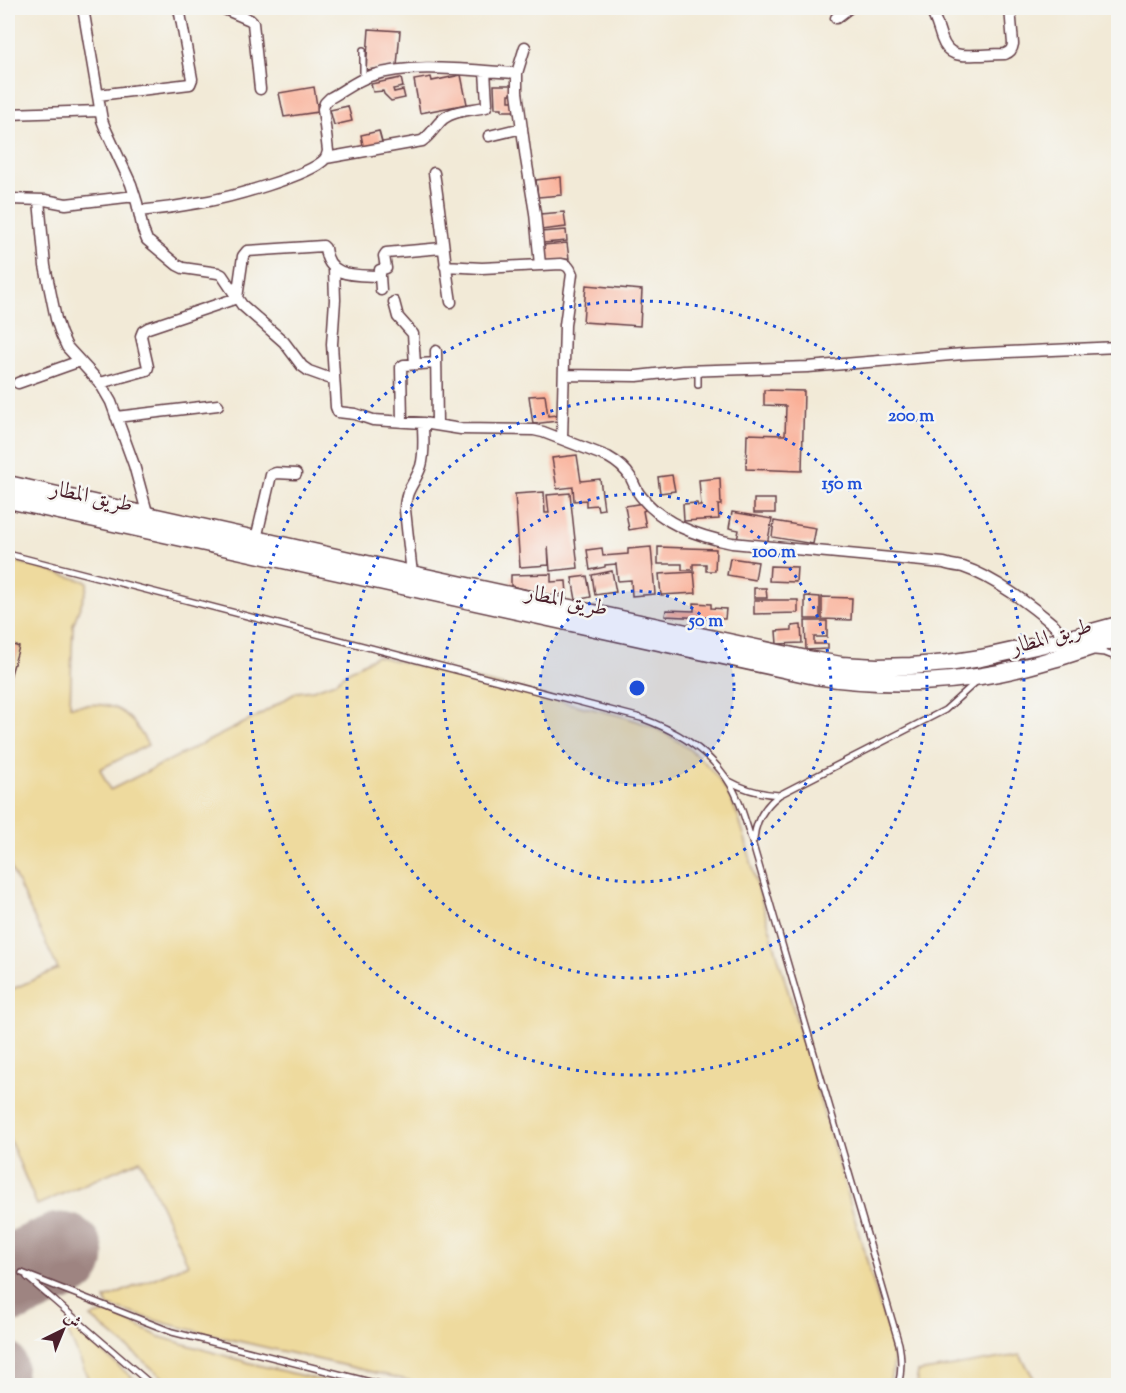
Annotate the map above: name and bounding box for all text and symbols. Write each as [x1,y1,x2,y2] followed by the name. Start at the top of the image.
[888,404,934,430] text: 200 m
[822,472,862,498] text: 150 m
[45,473,136,522] street label: طريق المطار
[752,540,796,566] text: 100 m
[520,577,611,626] street label: طريق المطار
[687,609,723,635] text: 50 m
[1005,611,1096,665] street label: طريق المطار
[627,678,647,698] centre of rings
[33,1300,93,1360] north arrow
[58,1307,85,1335] text: ش

